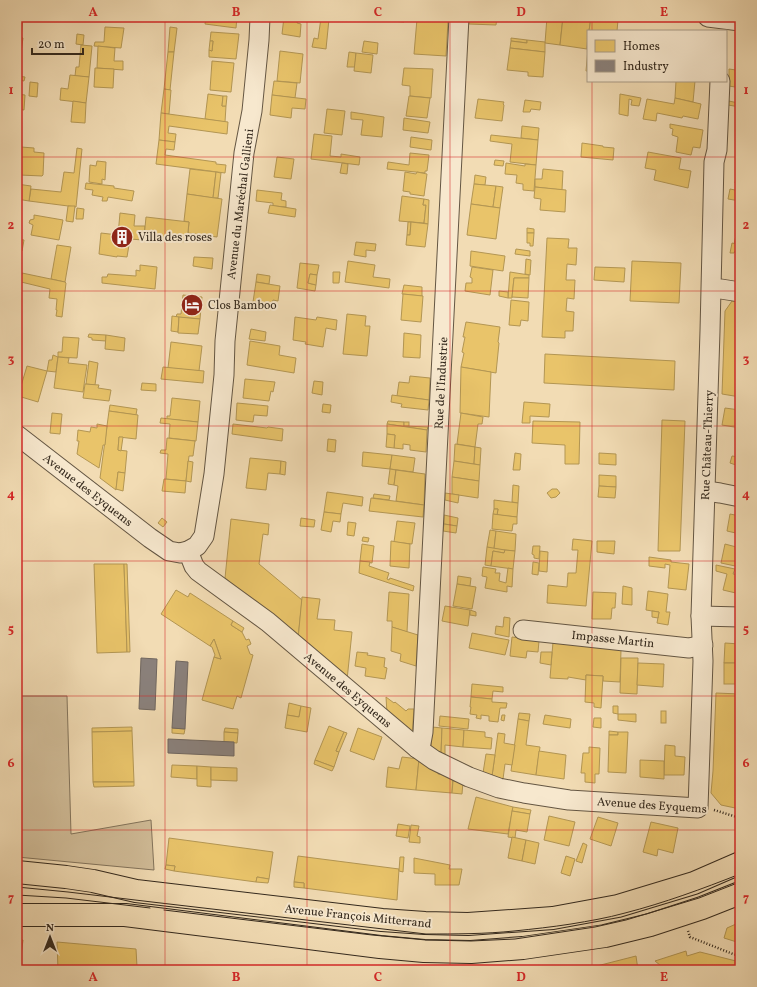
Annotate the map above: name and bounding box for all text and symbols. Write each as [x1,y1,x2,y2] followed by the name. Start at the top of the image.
[88,4,98,22] text: A
[232,4,241,22] text: B
[374,4,382,22] text: C
[516,4,526,22] text: D
[660,4,668,22] text: E
[32,30,83,56] scale bar
[587,30,727,82] legend
[38,37,65,53] text: 20 m
[623,39,660,55] text: Homes
[623,59,669,75] text: Industry
[8,82,14,100] text: 1
[743,82,749,100] text: 1
[224,128,258,280] street label: Avenue du Maréchal Gallieni
[8,217,15,235] text: 2
[743,217,750,235] text: 2
[109,224,135,250] building icon: Villa des roses
[138,230,212,246] place label: Villa des roses
[179,292,205,318] hotel icon: Clos Bamboo
[208,298,277,314] place label: Clos Bamboo
[432,336,452,430] street label: Rue de l'Industrie
[8,351,15,369] text: 3
[743,351,750,369] text: 3
[698,389,718,500] street label: Rue Château-Thierry
[39,451,136,531] street label: Avenue des Eyquems
[7,486,15,504] text: 4
[742,486,750,504] text: 4
[8,621,14,639] text: 5
[743,621,749,639] text: 5
[571,628,655,652] street label: Impasse Martin
[300,649,395,732] street label: Avenue des Eyquems
[7,755,15,773] text: 6
[742,755,750,773] text: 6
[597,794,707,818] street label: Avenue des Eyquems
[8,890,14,908] text: 7
[743,890,749,908] text: 7
[284,901,432,933] street label: Avenue François Mitterrand
[30,917,70,957] north arrow
[46,921,54,936] text: N
[88,969,98,987] text: A
[232,969,241,987] text: B
[374,969,382,987] text: C
[516,969,526,987] text: D
[660,969,668,987] text: E

